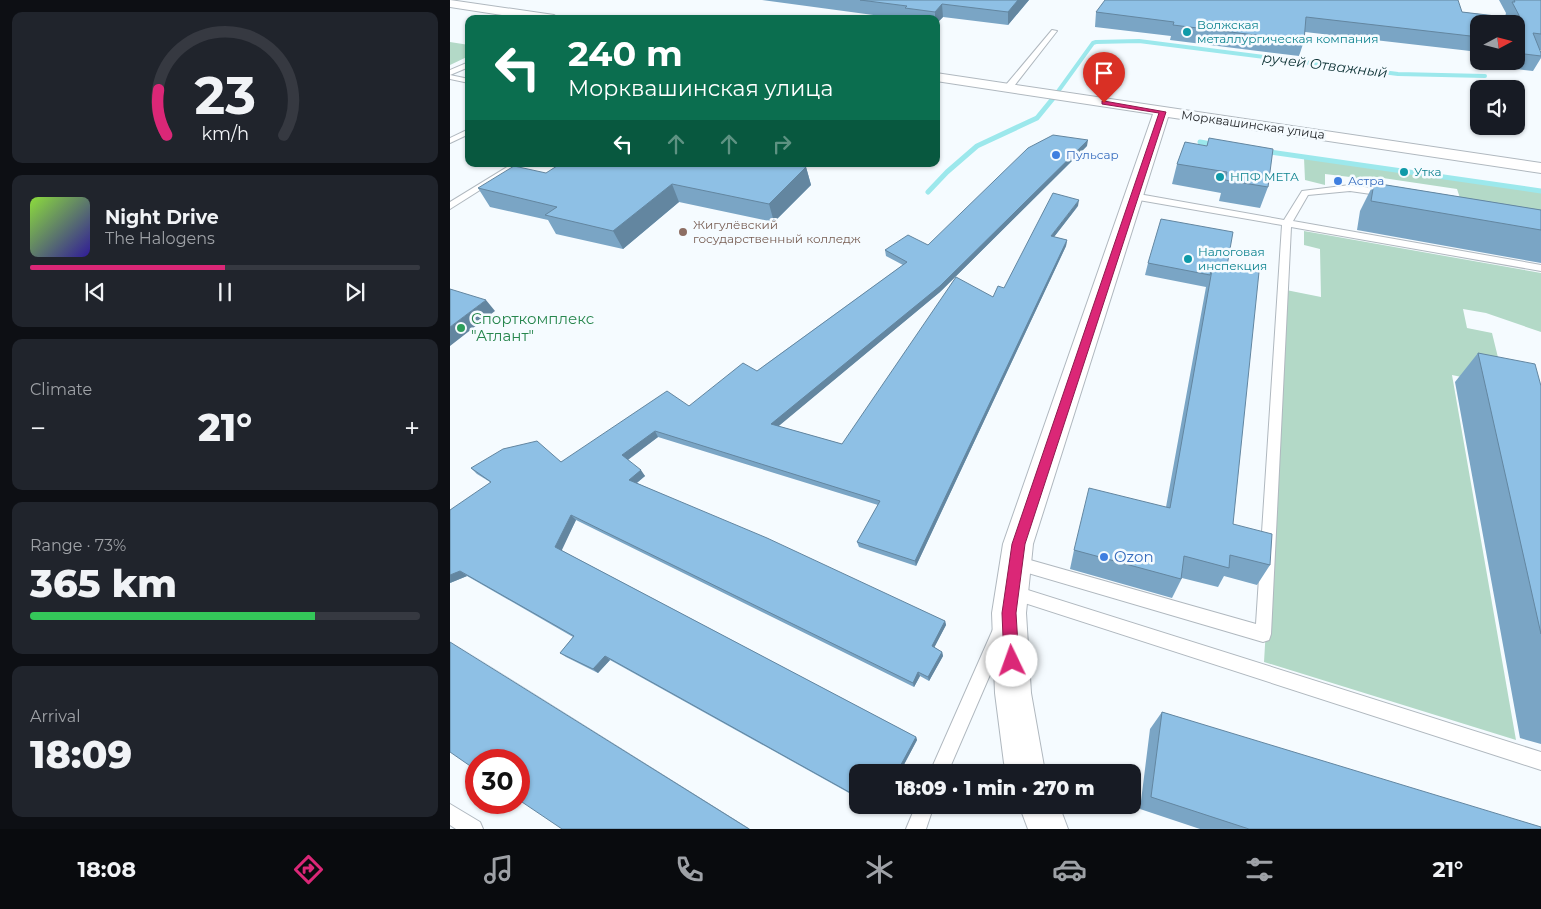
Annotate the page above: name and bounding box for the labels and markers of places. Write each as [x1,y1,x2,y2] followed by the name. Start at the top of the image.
[1197,17,1379,46] place label: Волжская металлургическая компания
[1181,26,1193,38] marker: Волжская металлургическая компания
[1083,52,1125,103] pin
[1066,147,1119,162] place label: Пульсар
[1050,149,1062,161] marker: Пульсар
[1414,164,1441,179] place label: Утка
[1398,166,1410,178] marker: Утка
[1230,169,1299,184] place label: НПФ МЕТА
[1214,171,1226,183] marker: НПФ МЕТА
[1348,173,1384,188] place label: Астра
[1332,175,1344,187] marker: Астра
[693,217,861,246] place label: Жигулёвский государственный колледж
[677,226,689,238] marker: Жигулёвский государственный колледж
[1198,244,1267,273] place label: Налоговая инспекция
[1182,253,1194,265] marker: Налоговая инспекция
[471,309,594,345] place label: Спорткомплекс "Атлант"
[455,322,467,334] marker: Спорткомплекс "Атлант"
[1114,547,1154,566] place label: Ozon
[1098,551,1110,563] marker: Ozon

